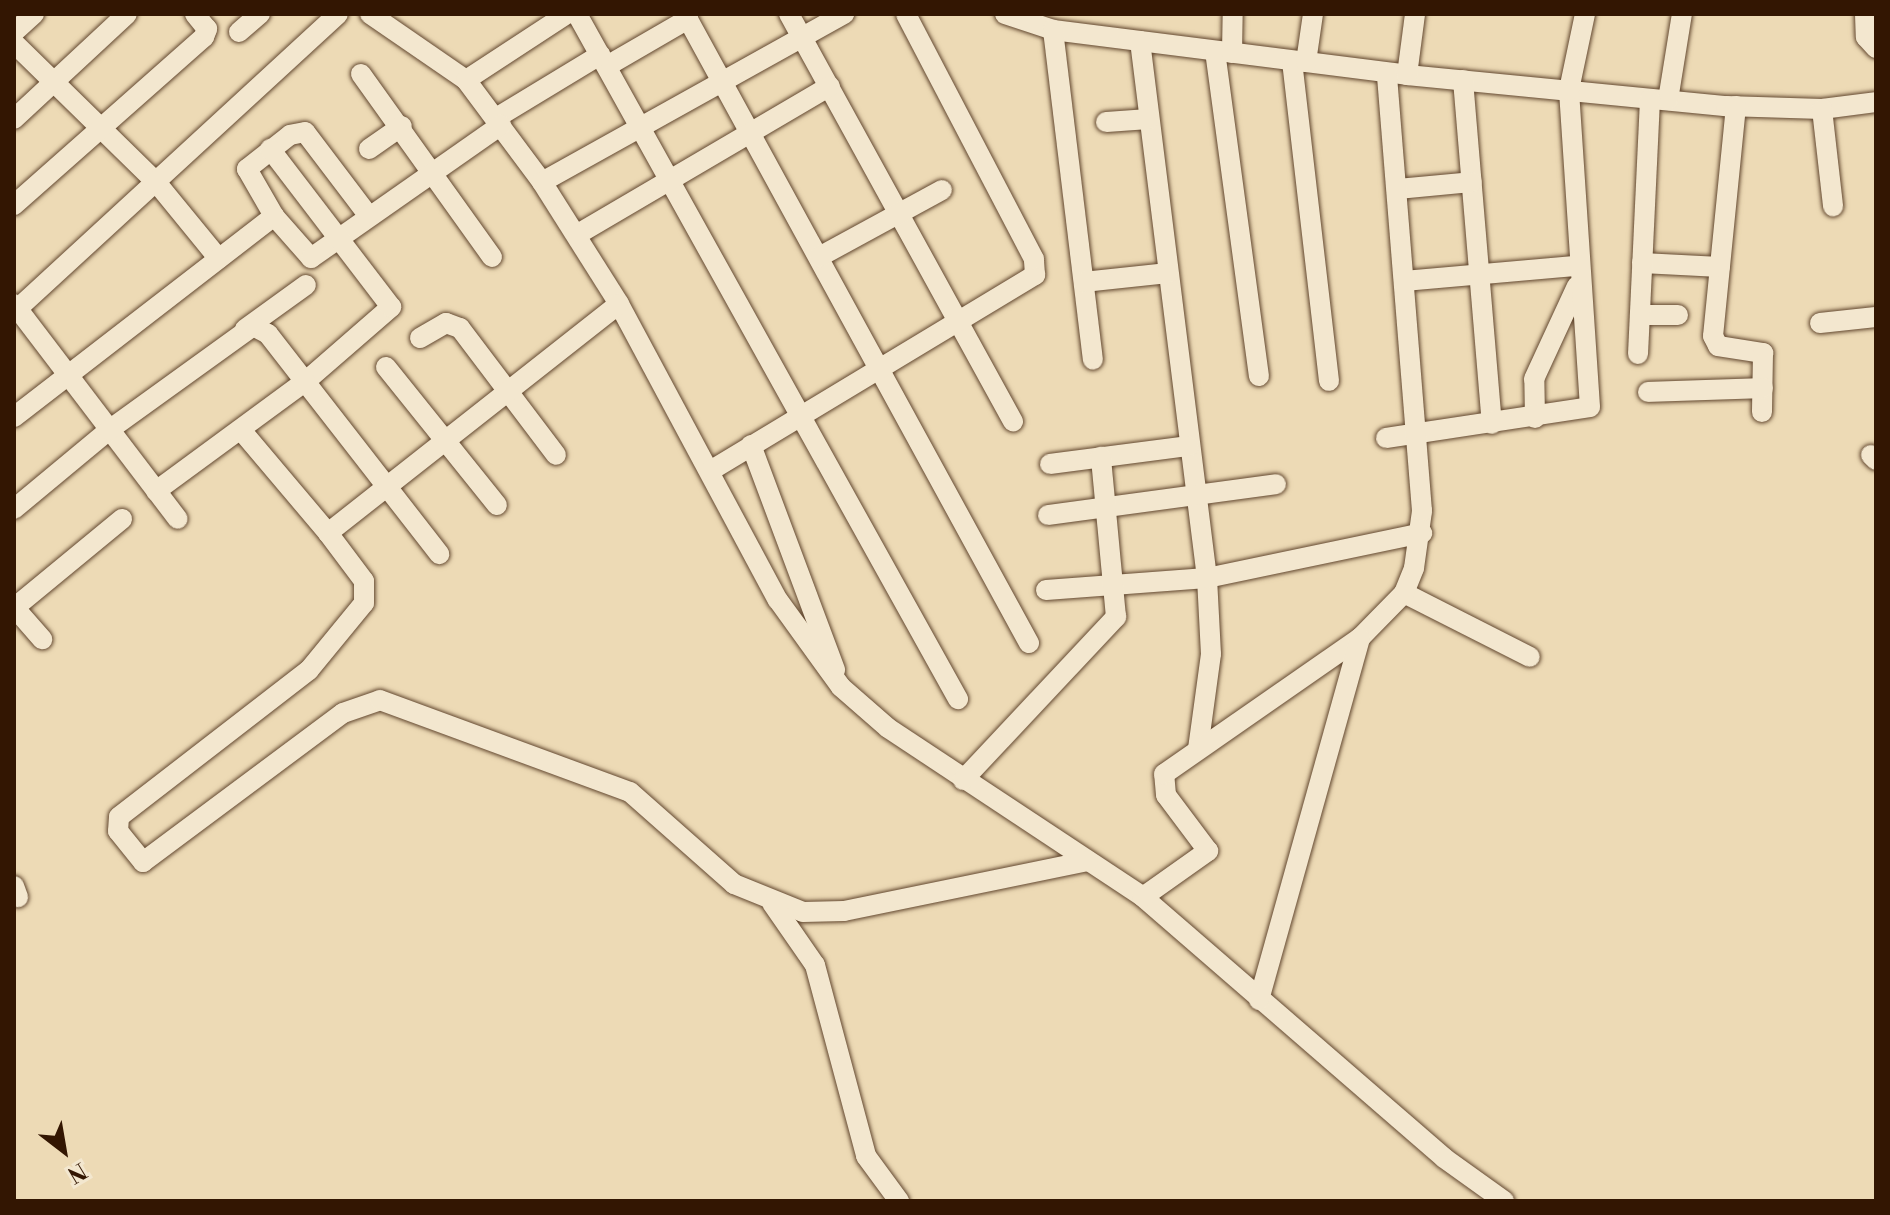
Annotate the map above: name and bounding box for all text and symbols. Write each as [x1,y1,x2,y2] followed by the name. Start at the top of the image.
[24,1111,104,1191] north arrow
[62,1156,91,1188] text: N

